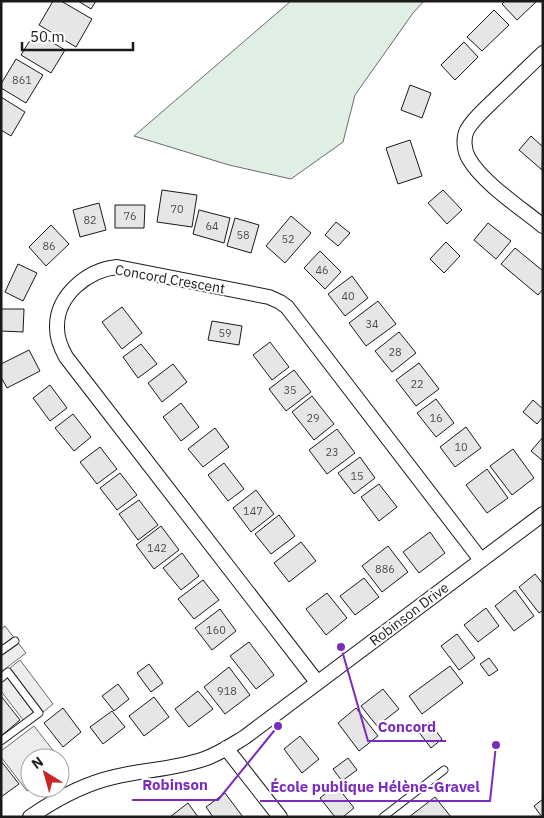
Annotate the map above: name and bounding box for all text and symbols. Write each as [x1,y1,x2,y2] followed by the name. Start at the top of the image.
[22,20,134,52] scale bar
[30,27,65,46] text: 50 m
[12,73,32,87] house number: 861
[170,202,184,216] house number: 70
[123,209,137,223] house number: 76
[83,213,97,227] house number: 82
[205,219,219,233] house number: 64
[236,228,250,242] house number: 58
[281,232,295,246] house number: 52
[42,239,56,253] house number: 86
[114,260,227,298] street label: Concord Crescent
[315,263,329,277] house number: 46
[341,289,355,303] house number: 40
[365,317,379,331] house number: 34
[218,326,232,340] house number: 59
[388,345,402,359] house number: 28
[410,377,424,391] house number: 22
[283,383,297,397] house number: 35
[306,411,320,425] house number: 29
[429,411,443,425] house number: 16
[454,440,468,454] house number: 10
[325,445,339,459] house number: 23
[350,469,364,483] house number: 15
[243,504,263,518] house number: 147
[147,541,167,555] house number: 142
[375,562,395,576] house number: 886
[366,578,452,650] street label: Robinson Drive
[206,623,226,637] house number: 160
[217,684,237,698] house number: 918
[368,711,446,741] callout: Concord
[378,717,436,736] text: Concord
[20,748,70,798] north arrow
[28,752,47,773] text: N
[132,770,218,800] callout: Robinson
[260,771,490,801] callout: École publique Hélène-Gravel
[142,775,208,794] text: Robinson
[270,777,480,796] text: École publique Hélène-Gravel

